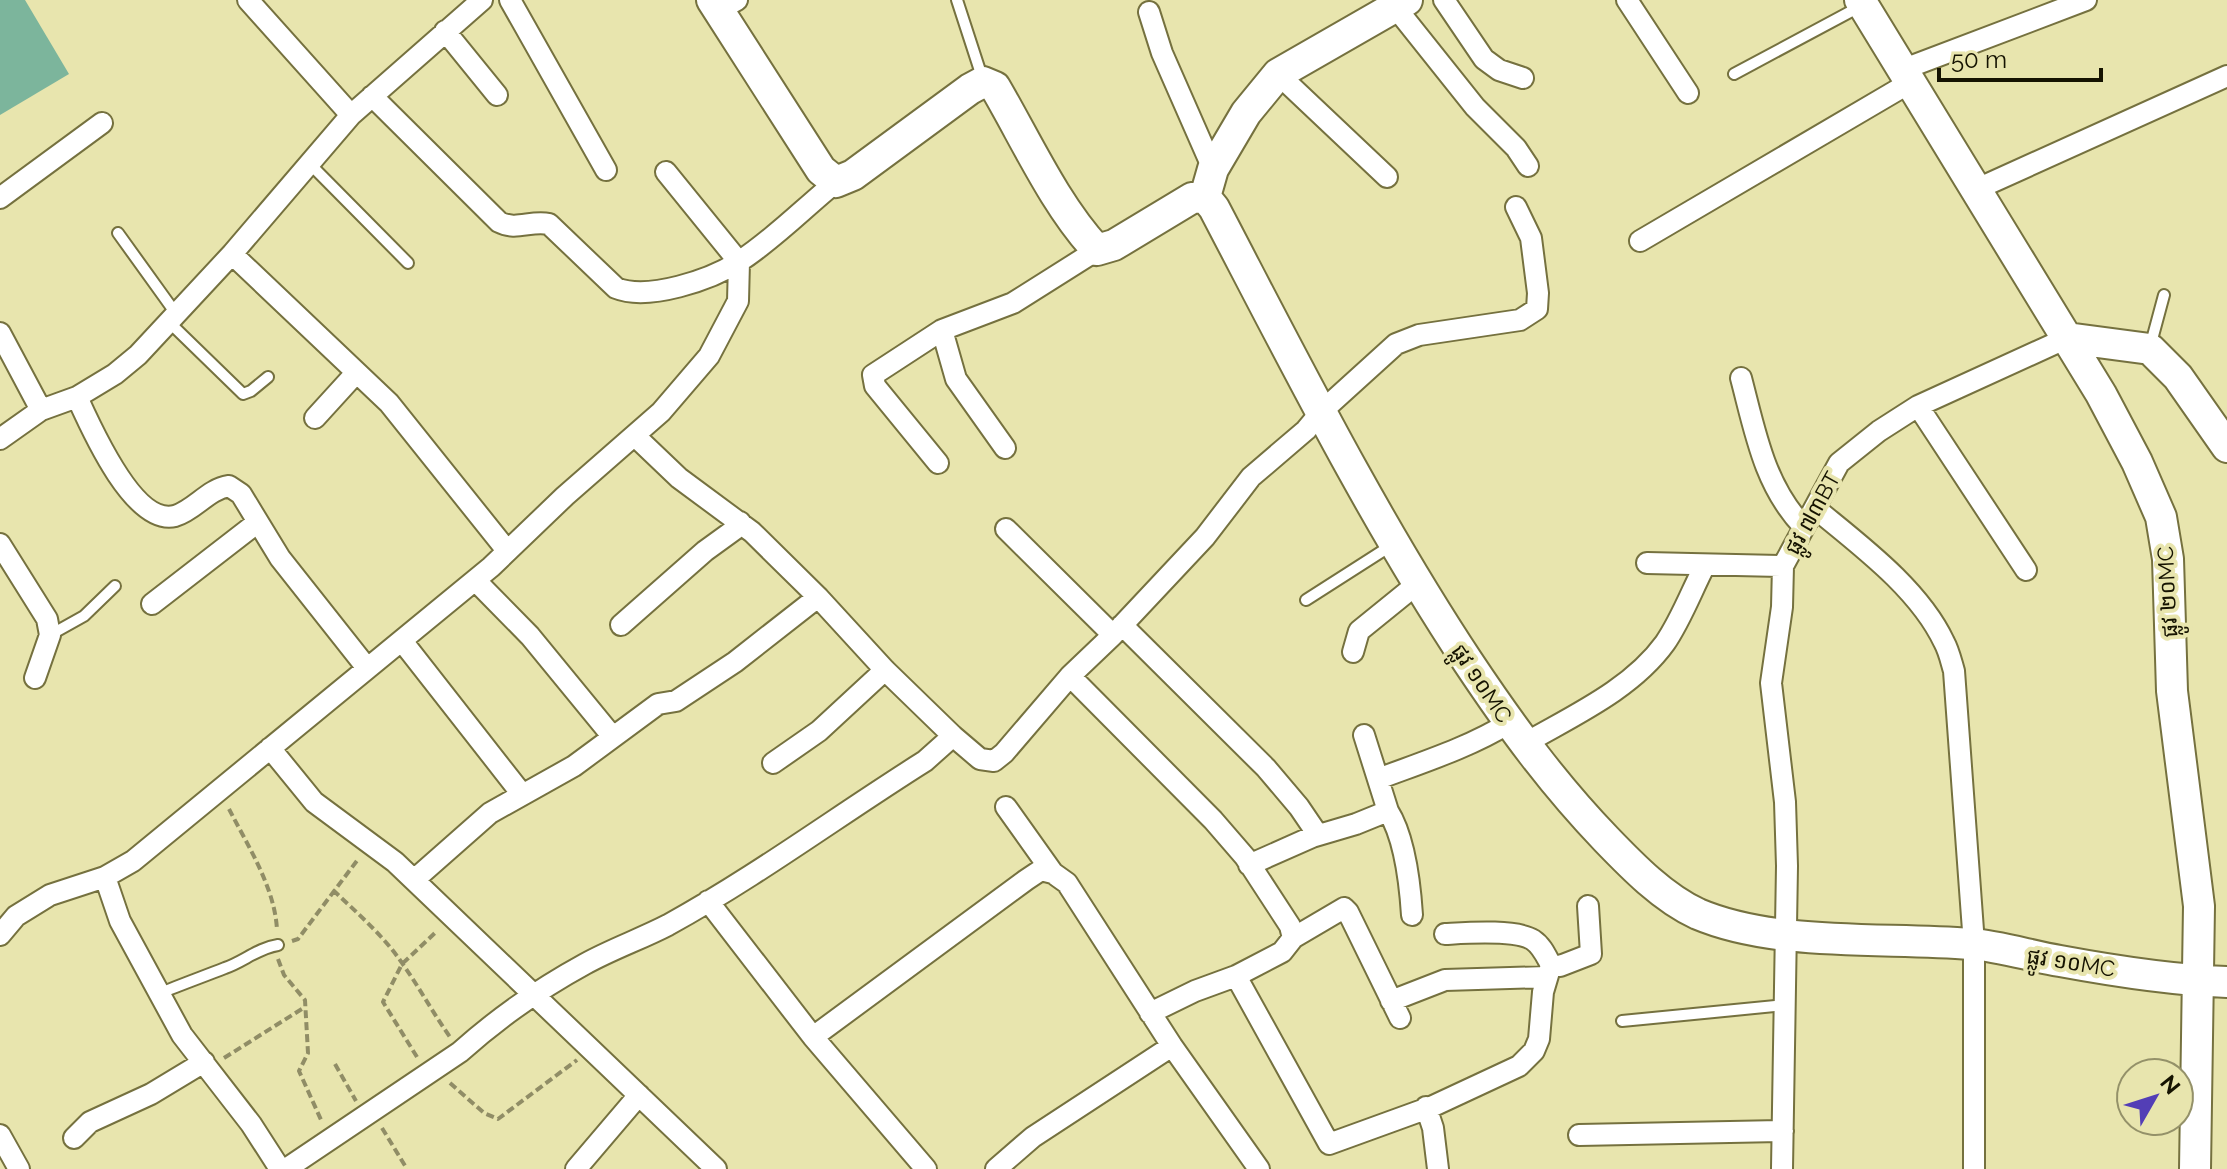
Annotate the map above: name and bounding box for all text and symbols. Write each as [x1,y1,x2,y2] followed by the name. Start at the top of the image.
[1939,32,2101,82] scale bar
[1951,45,2007,74] text: 50 m
[1779,467,1852,563] street label: ផ្លូវ ៧៣BT
[2152,545,2190,638] street label: ផ្លូវ ២០MC
[1440,639,1518,731] street label: ផ្លូវ ១០MC
[2024,942,2117,989] street label: ផ្លូវ ១០MC
[2115,1057,2195,1137] north arrow
[2155,1070,2186,1099] text: N

